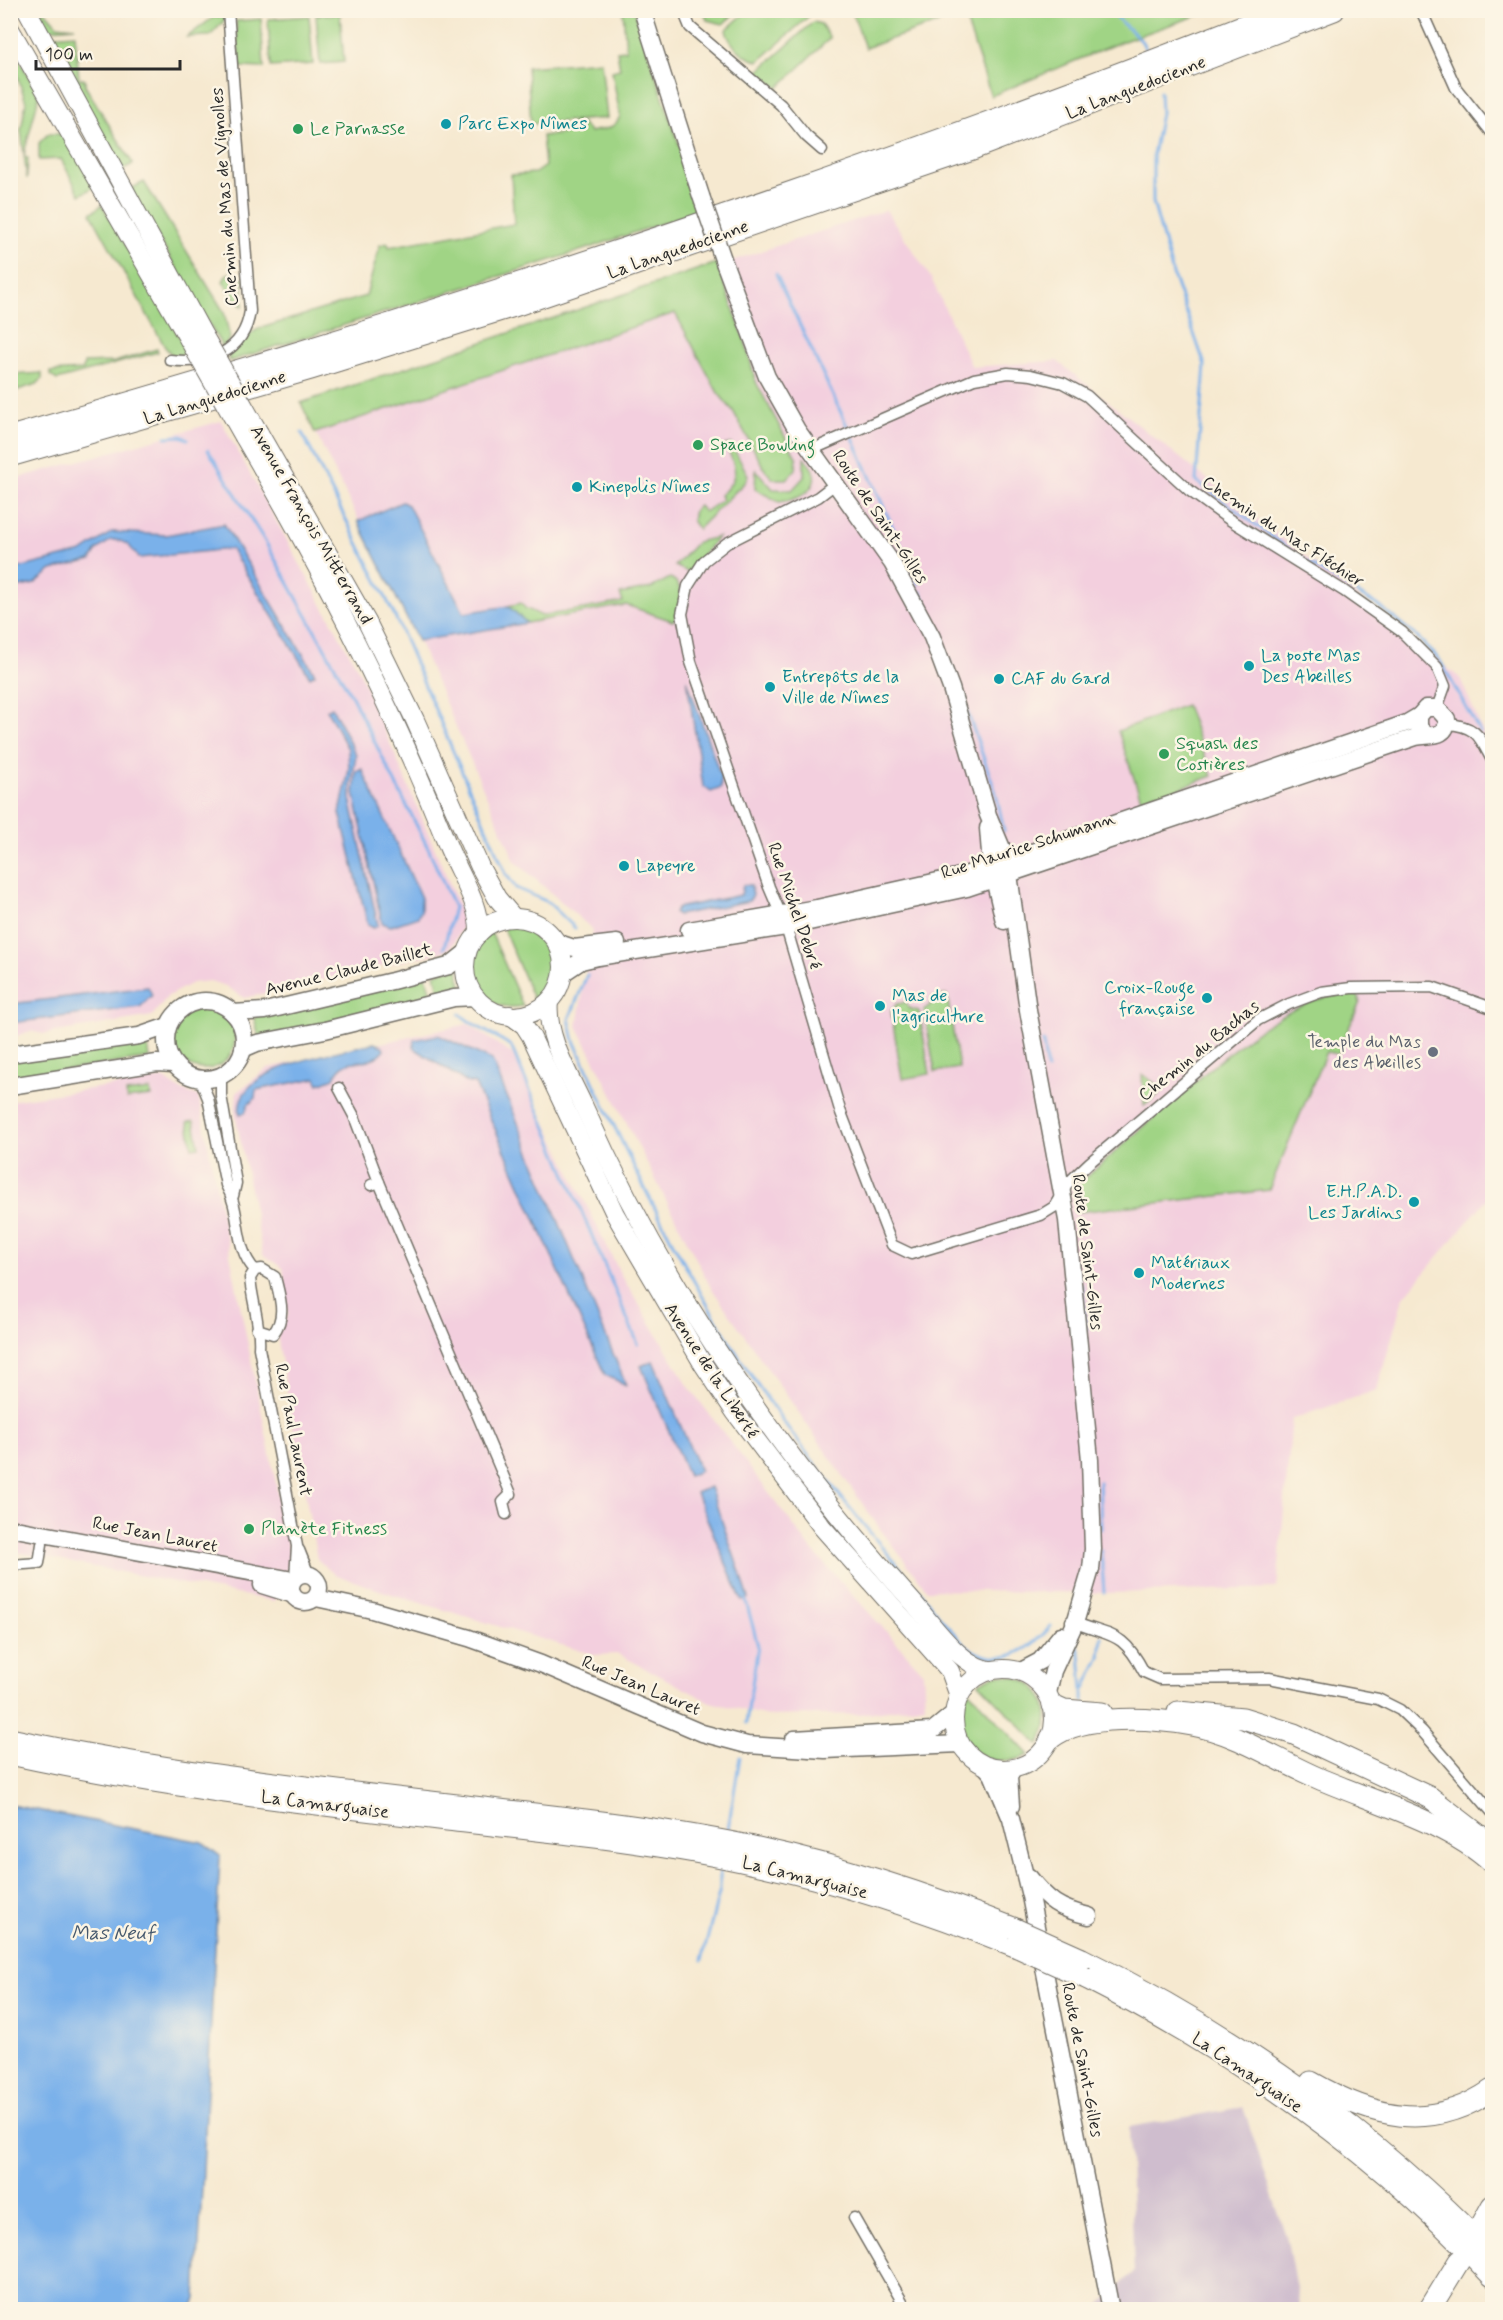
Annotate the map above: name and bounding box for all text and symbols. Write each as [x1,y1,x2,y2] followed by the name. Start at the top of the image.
[36,33,180,71] scale bar
[45,43,93,67] text: 100 m
[1063,50,1209,126] street label: La Languedocienne
[205,87,245,307] street label: Chemin du Mas de Vignolles
[458,112,587,136] place label: Parc Expo Nîmes
[310,117,406,141] place label: Le Parnasse
[439,117,453,131] marker: Parc Expo Nîmes
[291,122,305,136] marker: Le Parnasse
[604,215,752,285] street label: La Languedocienne
[141,365,289,431] street label: La Languedocienne
[244,421,378,629] street label: Avenue François Mitterrand
[710,433,815,459] place label: Space Bowling
[691,438,705,452] marker: Space Bowling
[826,445,934,589] street label: Route de Saint-Gilles
[1197,470,1369,594] street label: Chemin du Mas Fléchier
[589,475,710,499] place label: Kinepolis Nîmes
[570,480,584,494] marker: Kinepolis Nîmes
[1261,644,1360,689] place label: La poste Mas Des Abeilles
[1242,659,1256,673] marker: La poste Mas Des Abeilles
[782,665,899,710] place label: Entrepôts de la Ville de Nîmes
[1011,667,1110,691] place label: CAF du Gard
[992,672,1006,686] marker: CAF du Gard
[763,680,777,694] marker: Entrepôts de la Ville de Nîmes
[1176,732,1258,777] place label: Squash des Costières
[1157,747,1171,761] marker: Squash des Costières
[938,807,1118,885] street label: Rue Maurice Schumann
[761,839,827,973] street label: Rue Michel Debré
[636,854,696,878] place label: Lapeyre
[617,859,631,873] marker: Lapeyre
[263,938,435,1002] street label: Avenue Claude Baillet
[1104,976,1195,1021] place label: Croix-Rouge française
[892,984,984,1029] place label: Mas de l'agriculture
[1200,991,1214,1005] marker: Croix-Rouge française
[1134,995,1265,1107] street label: Chemin du Bachas
[873,999,887,1013] marker: Mas de l'agriculture
[1307,1030,1421,1075] place label: Temple du Mas des Abeilles
[1426,1045,1440,1059] marker: Temple du Mas des Abeilles
[1066,1173,1108,1332] street label: Route de Saint-Gilles
[1308,1180,1402,1225] place label: E.H.P.A.D. Les Jardins
[1407,1195,1421,1209] marker: E.H.P.A.D. Les Jardins
[1151,1251,1230,1296] place label: Matériaux Modernes
[1132,1266,1146,1280] marker: Matériaux Modernes
[658,1299,764,1443] street label: Avenue de la Liberté
[268,1362,318,1498] street label: Rue Paul Laurent
[90,1511,220,1559] street label: Rue Jean Lauret
[261,1517,387,1541] place label: Planète Fitness
[242,1522,256,1536] marker: Planète Fitness
[578,1650,704,1722] street label: Rue Jean Lauret
[259,1785,390,1827] street label: La Camarguaise
[739,1851,870,1907] street label: La Camarguaise
[71,1920,157,1947] water label: Mas Neuf
[1055,1981,1109,2139] street label: Route de Saint-Gilles
[1186,2027,1307,2121] street label: La Camarguaise

